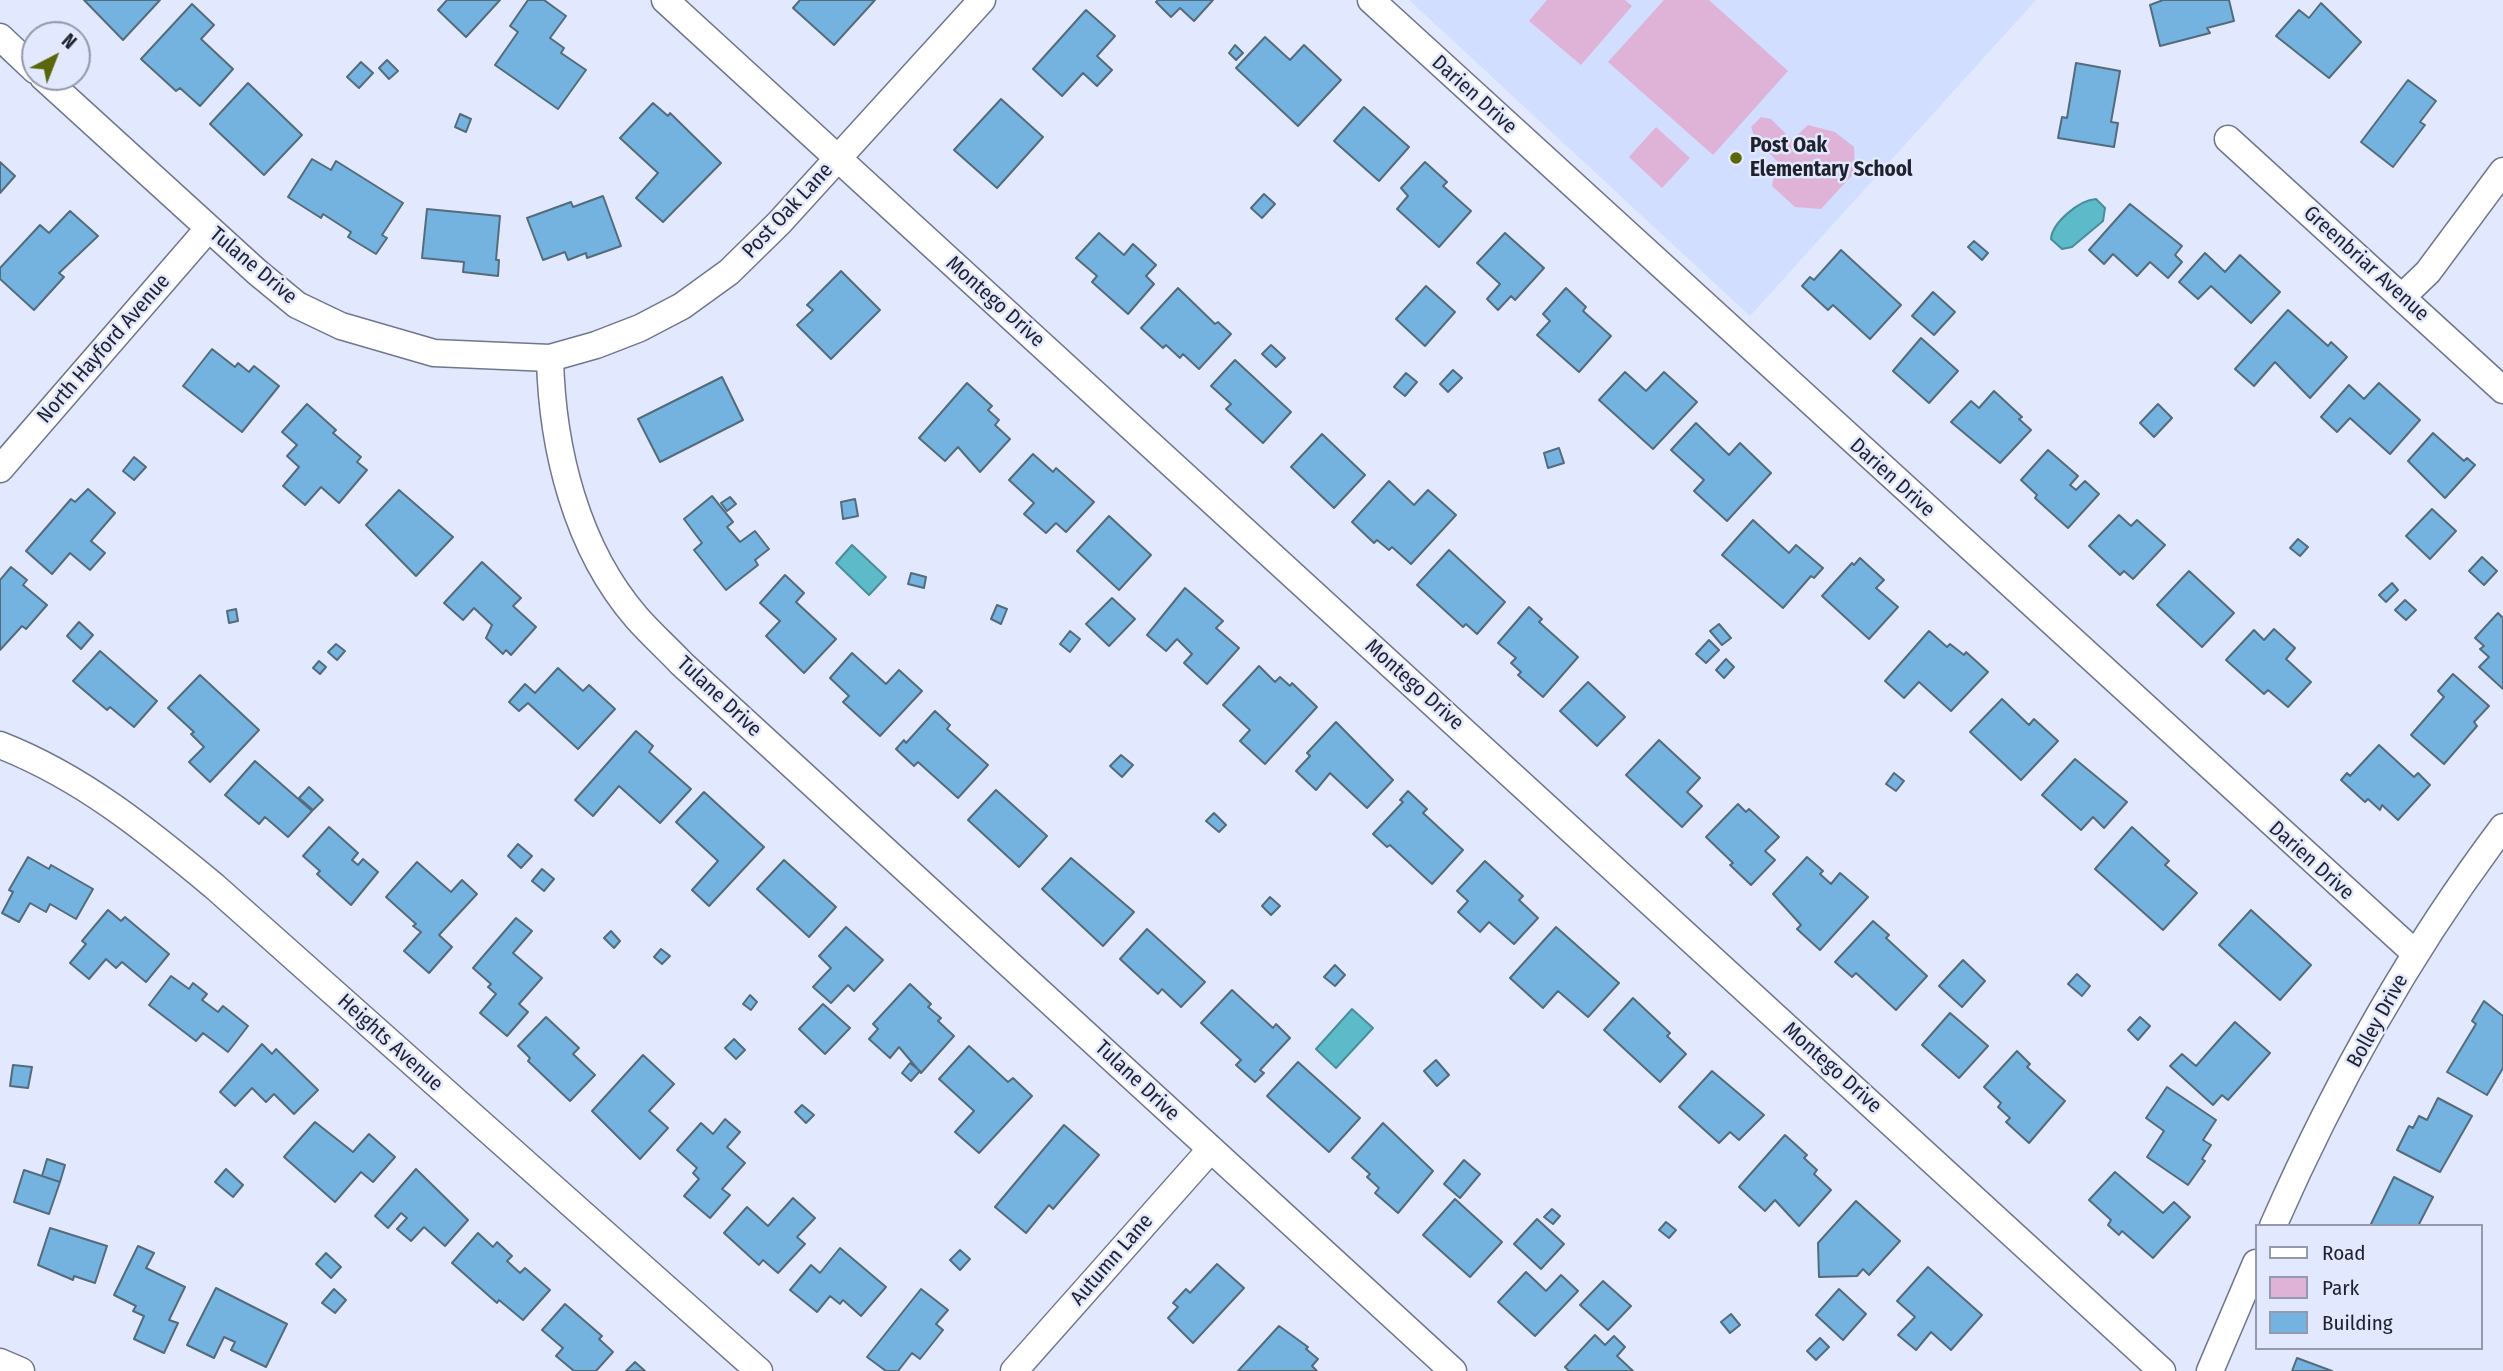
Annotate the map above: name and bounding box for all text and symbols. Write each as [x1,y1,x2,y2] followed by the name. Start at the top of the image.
[21,21,91,91] north arrow
[57,29,81,54] text: N
[1426,50,1522,140] street label: Darien Drive
[1750,133,1913,183] place label: Post Oak Elementary School
[1728,150,1744,166] marker: Post Oak Elementary School
[738,158,838,264] street label: Post Oak Lane
[2298,201,2434,327] street label: Greenbriar Avenue
[204,222,302,310] street label: Tulane Drive
[941,251,1049,353] street label: Montego Drive
[32,269,176,429] street label: North Hayford Avenue
[1844,433,1940,523] street label: Darien Drive
[1360,634,1468,736] street label: Montego Drive
[671,651,767,743] street label: Tulane Drive
[2263,816,2359,906] street label: Darien Drive
[2342,970,2414,1072] street label: Bolley Drive
[332,989,448,1097] street label: Heights Avenue
[1778,1017,1886,1119] street label: Montego Drive
[1089,1035,1185,1127] street label: Tulane Drive
[1065,1209,1159,1311] street label: Autumn Lane
[2254,1224,2482,1350] legend
[2322,1240,2366,1266] text: Road
[2322,1275,2359,1301] text: Park
[2322,1310,2393,1336] text: Building

